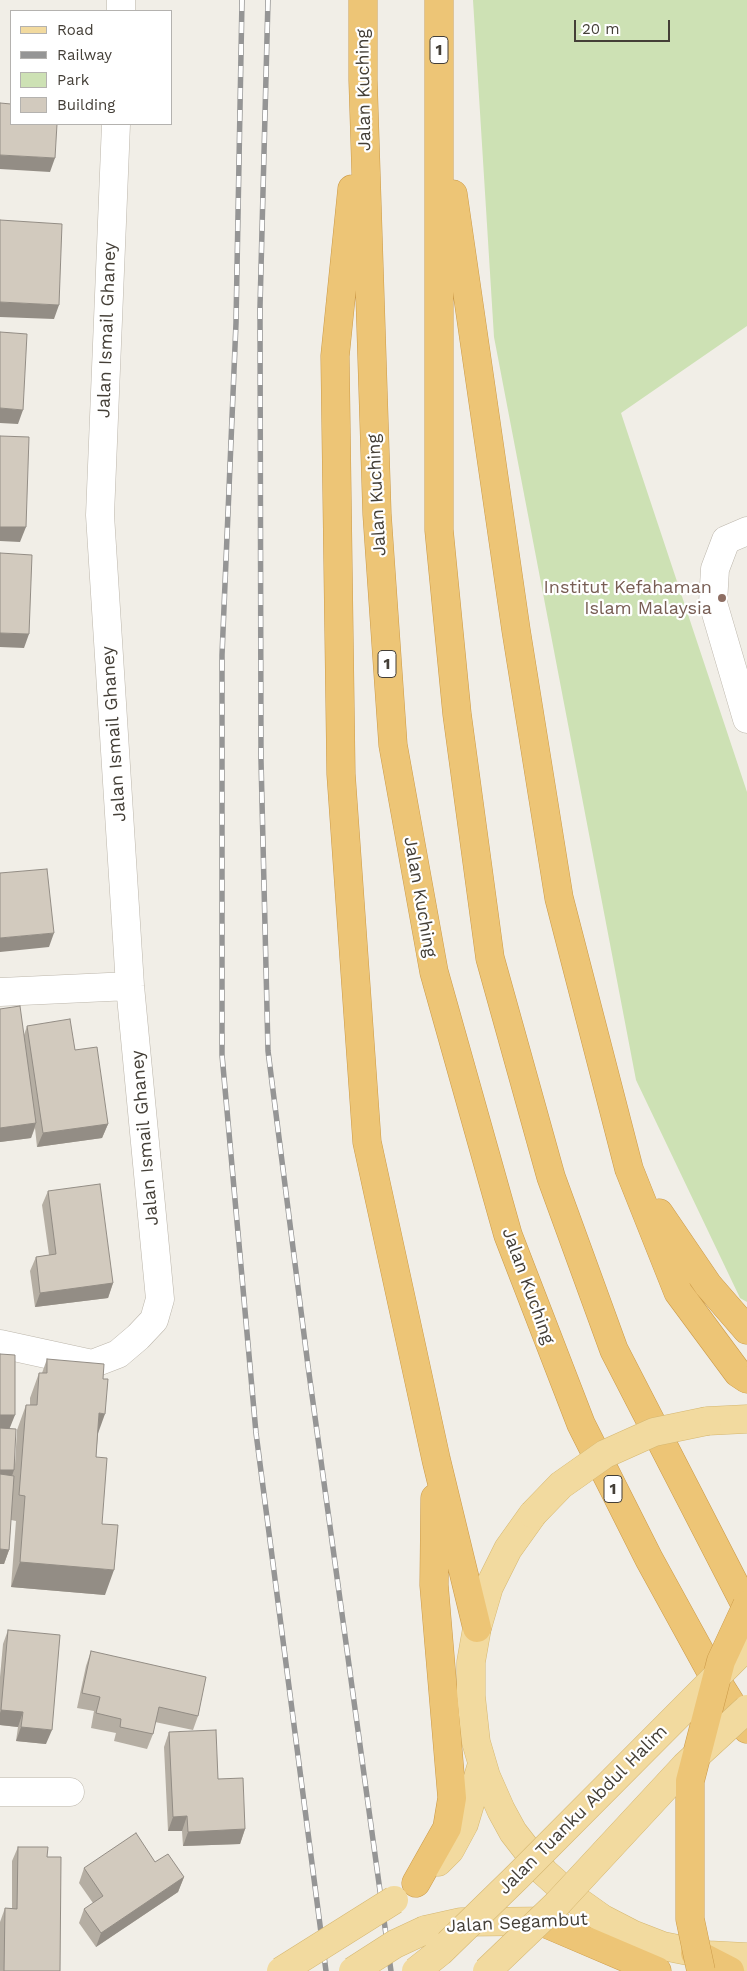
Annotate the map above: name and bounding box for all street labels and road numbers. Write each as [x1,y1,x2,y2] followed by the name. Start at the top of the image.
[352,29,376,151] street label: Jalan Kuching
[430,36,448,64] road number: 1
[93,242,121,418] street label: Jalan Ismail Ghaney
[363,433,391,557] street label: Jalan Kuching
[97,645,131,823] street label: Jalan Ismail Ghaney
[378,651,396,678] road number: 1
[399,835,441,959] street label: Jalan Kuching
[127,1049,163,1227] street label: Jalan Ismail Ghaney
[497,1225,559,1347] street label: Jalan Kuching
[604,1476,622,1502] road number: 1
[494,1721,672,1899] street label: Jalan Tuanku Abdul Halim
[446,1909,588,1937] street label: Jalan Segambut

